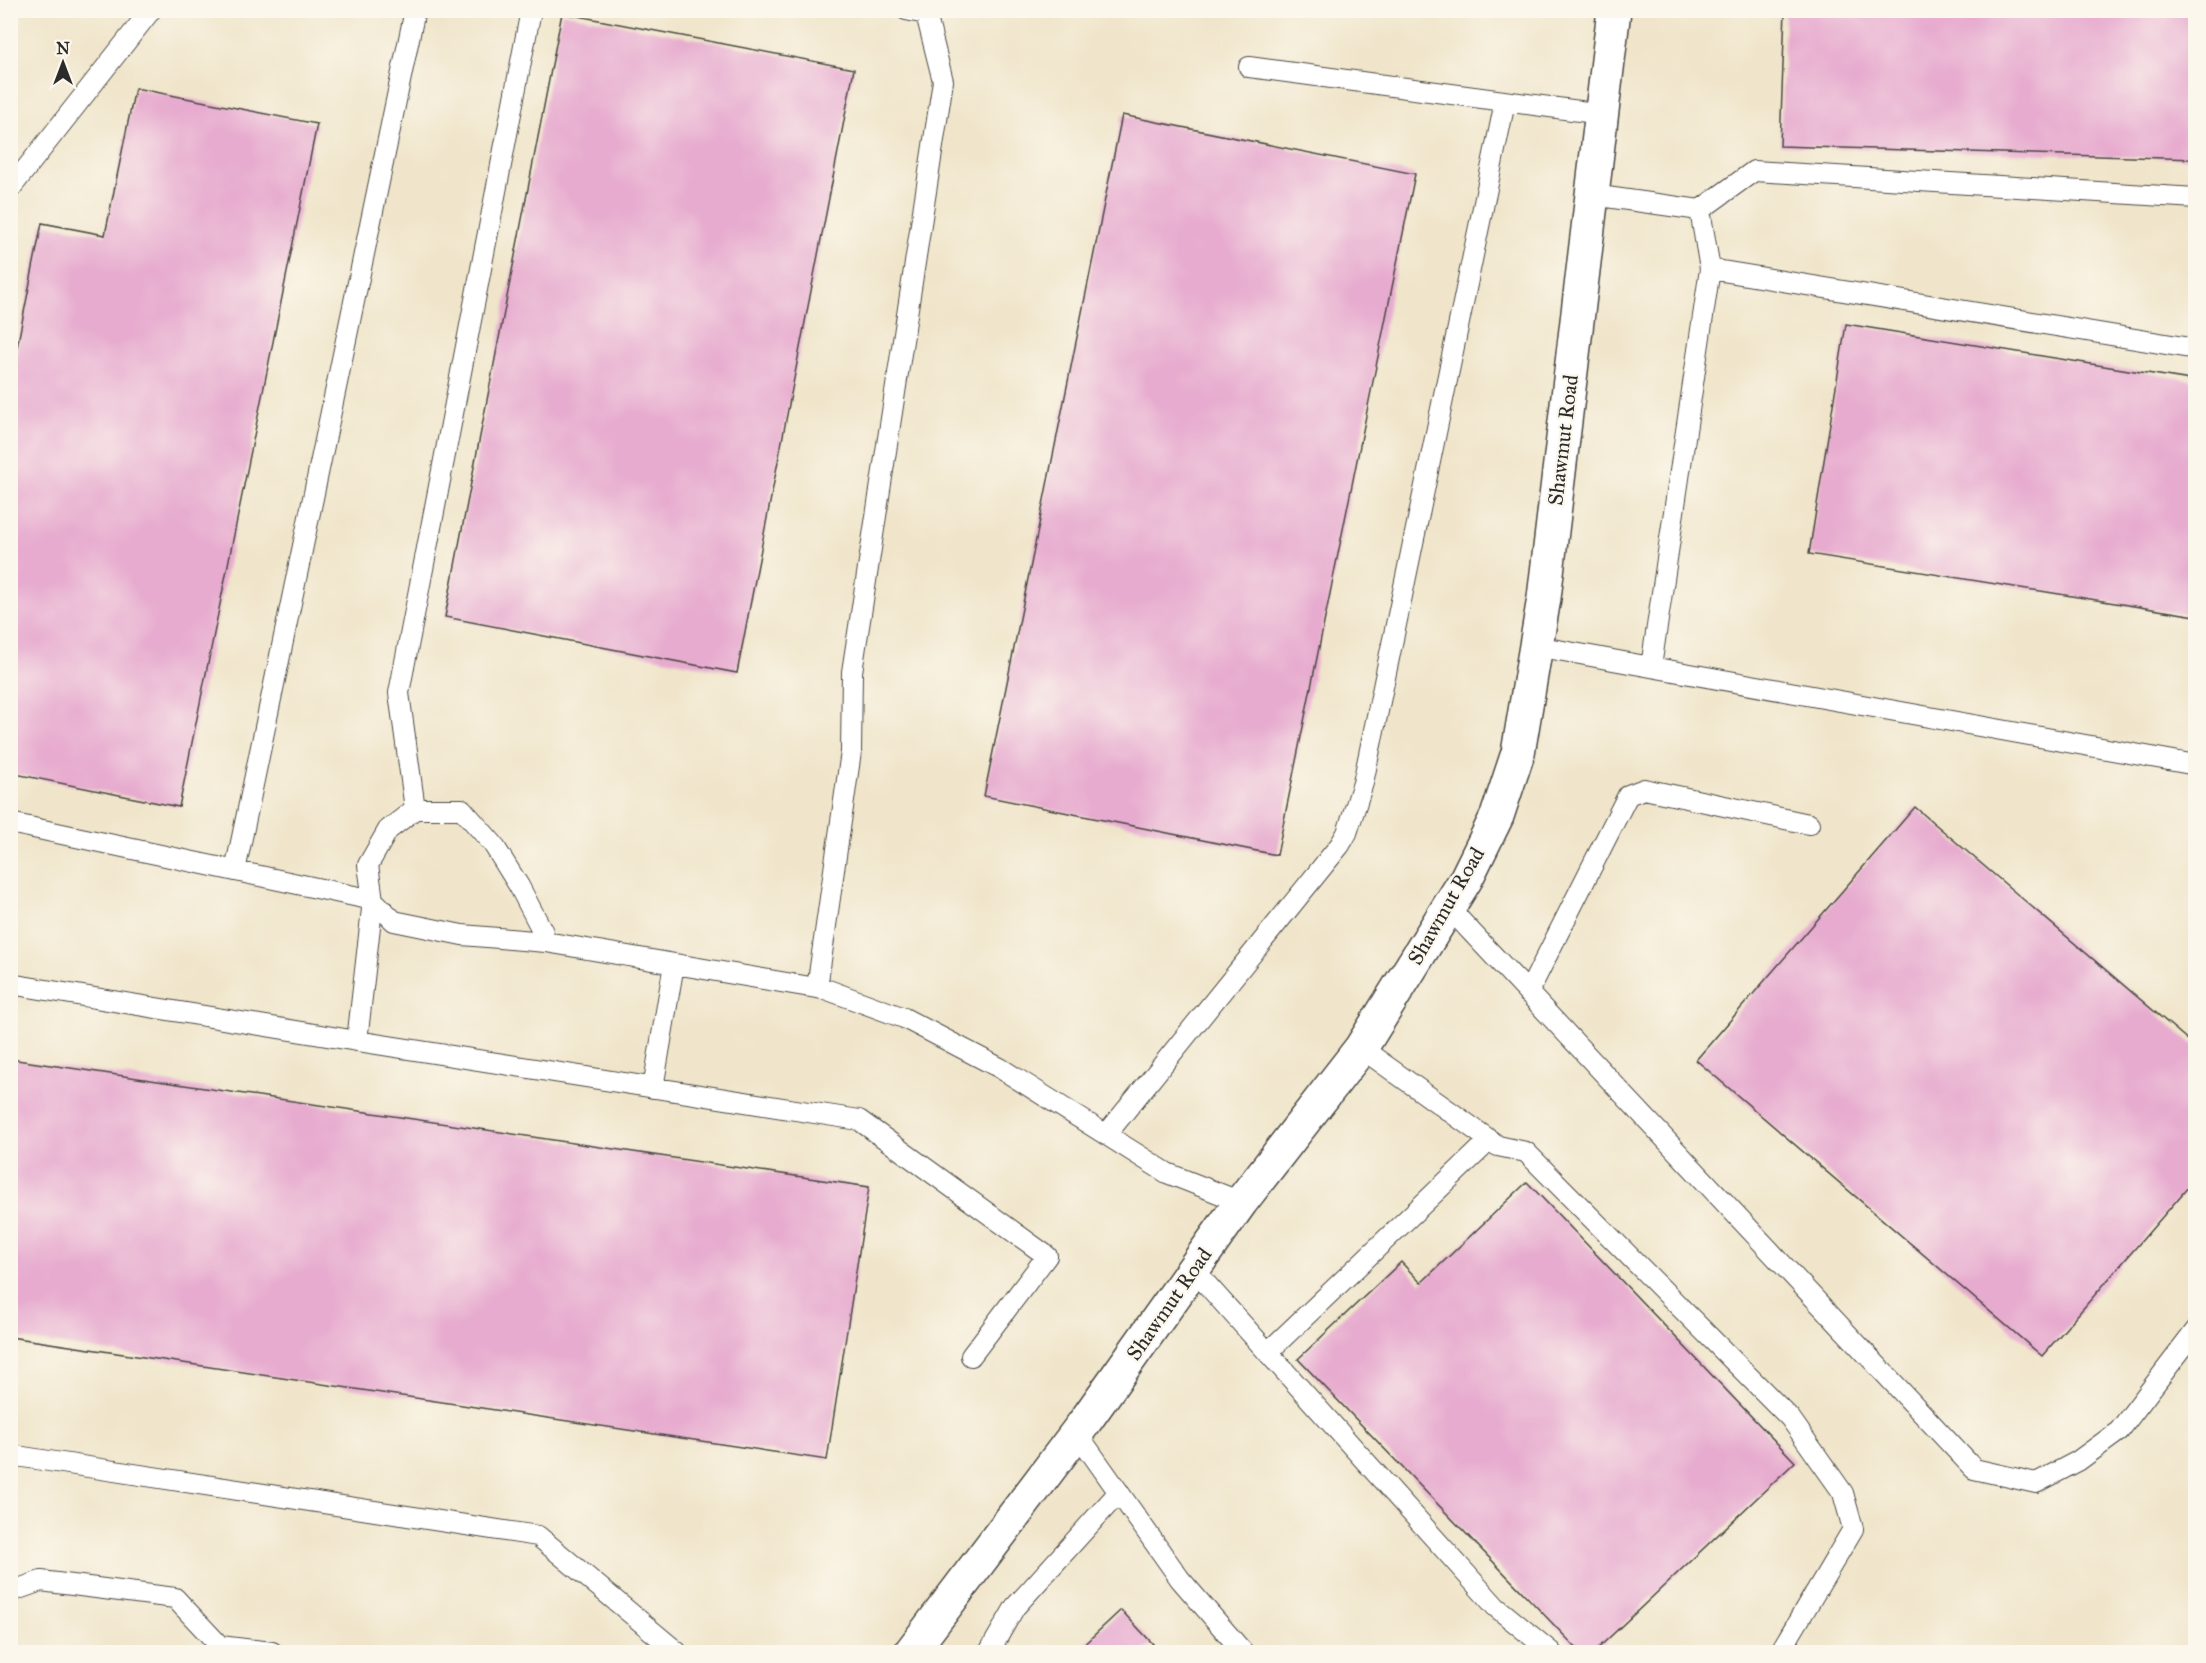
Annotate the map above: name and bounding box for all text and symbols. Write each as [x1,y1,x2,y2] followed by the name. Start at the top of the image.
[33,33,93,93] north arrow
[56,39,70,58] text: N
[1542,373,1584,507] street label: Shawmut Road
[1402,842,1490,970] street label: Shawmut Road
[1121,1242,1218,1365] street label: Shawmut Road

